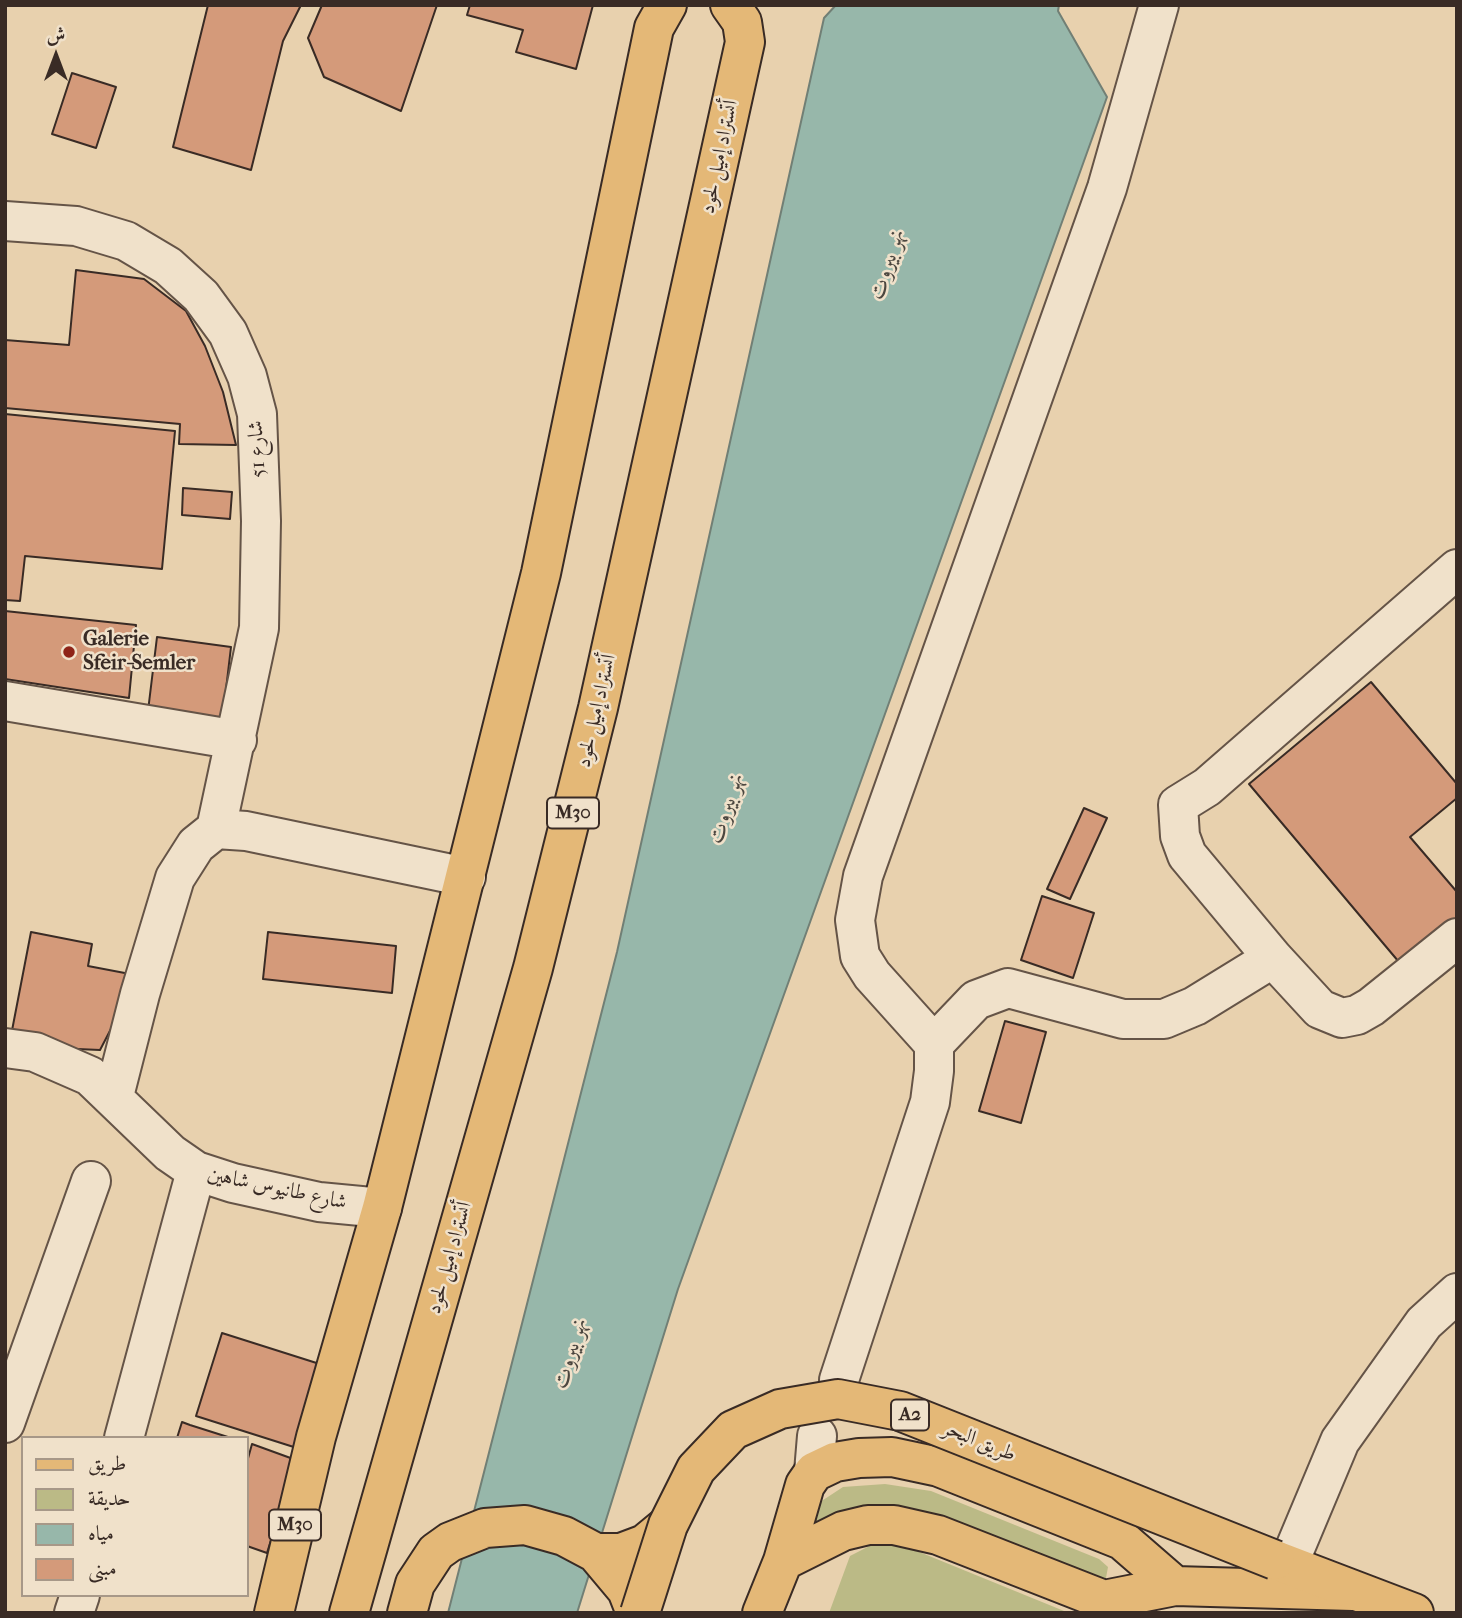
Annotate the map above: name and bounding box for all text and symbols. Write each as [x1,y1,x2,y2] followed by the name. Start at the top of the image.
[21,21,91,91] north arrow
[47,24,65,46] text: ش
[696,98,744,216] street label: أتستراد إميل لحود
[864,225,912,303] water label: نهر بيروت
[244,420,272,478] street label: شارع 51
[83,627,195,677] place label: Galerie Sfeir-Semler
[61,644,77,660] marker: Galerie Sfeir-Semler
[572,652,622,770] street label: أتستراد إميل لحود
[703,769,751,847] water label: نهر بيروت
[547,798,599,828] road number: M30
[205,1162,349,1216] street label: شارع طانيوس شاهين
[422,1199,478,1317] street label: أتستراد إميل لحود
[548,1314,594,1392] water label: نهر بيروت
[891,1400,929,1430] road number: A2
[939,1416,1019,1468] street label: طريق البحر
[21,1436,248,1597] legend
[88,1451,126,1475] text: طريق
[88,1486,131,1510] text: حديقة
[269,1510,321,1540] road number: M30
[88,1521,114,1545] text: مياه
[88,1556,117,1580] text: مبنى

